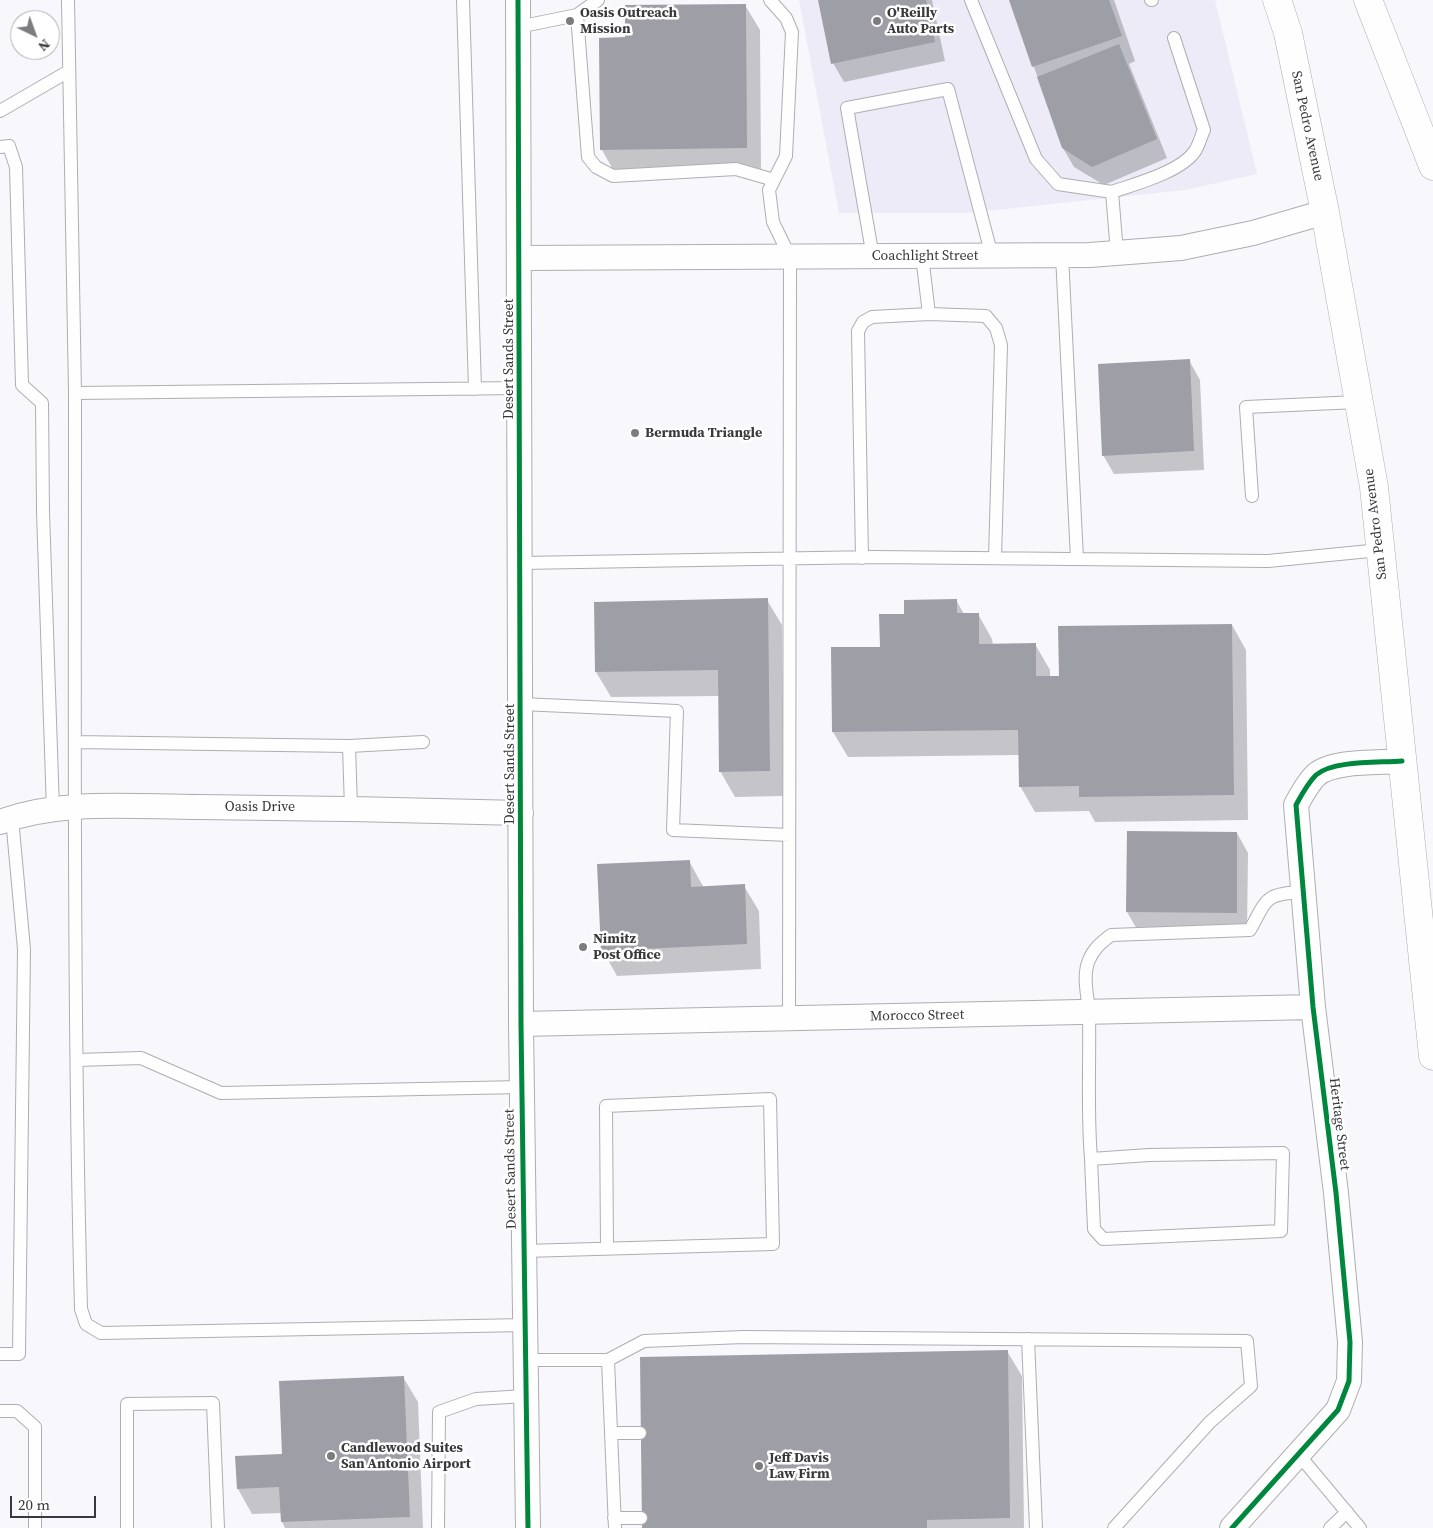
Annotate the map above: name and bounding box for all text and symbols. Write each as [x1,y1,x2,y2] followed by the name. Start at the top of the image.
[580,5,677,38] place label: Oasis Outreach Mission
[887,5,954,38] place label: O'Reilly Auto Parts
[10,10,60,60] north arrow
[564,15,576,27] marker: Oasis Outreach Mission
[871,15,883,27] marker: O'Reilly Auto Parts
[34,35,55,56] text: N
[1287,70,1327,182] street label: San Pedro Avenue
[872,248,978,264] street label: Coachlight Street
[501,299,517,419] street label: Desert Sands Street
[645,425,762,441] place label: Bermuda Triangle
[629,427,641,439] marker: Bermuda Triangle
[1361,468,1391,580] street label: San Pedro Avenue
[502,704,518,824] street label: Desert Sands Street
[225,799,295,815] street label: Oasis Drive
[593,931,661,964] place label: Nimitz Post Office
[577,941,589,953] marker: Nimitz Post Office
[870,1007,964,1025] street label: Morocco Street
[1325,1077,1353,1171] street label: Heritage Street
[502,1109,520,1229] street label: Desert Sands Street
[341,1440,471,1472] place label: Candlewood Suites San Antonio Airport
[325,1450,337,1462] marker: Candlewood Suites San Antonio Airport
[769,1450,830,1482] place label: Jeff Davis Law Firm
[753,1460,765,1472] marker: Jeff Davis Law Firm
[12,1486,99,1518] scale bar
[18,1494,50,1515] text: 20 m

